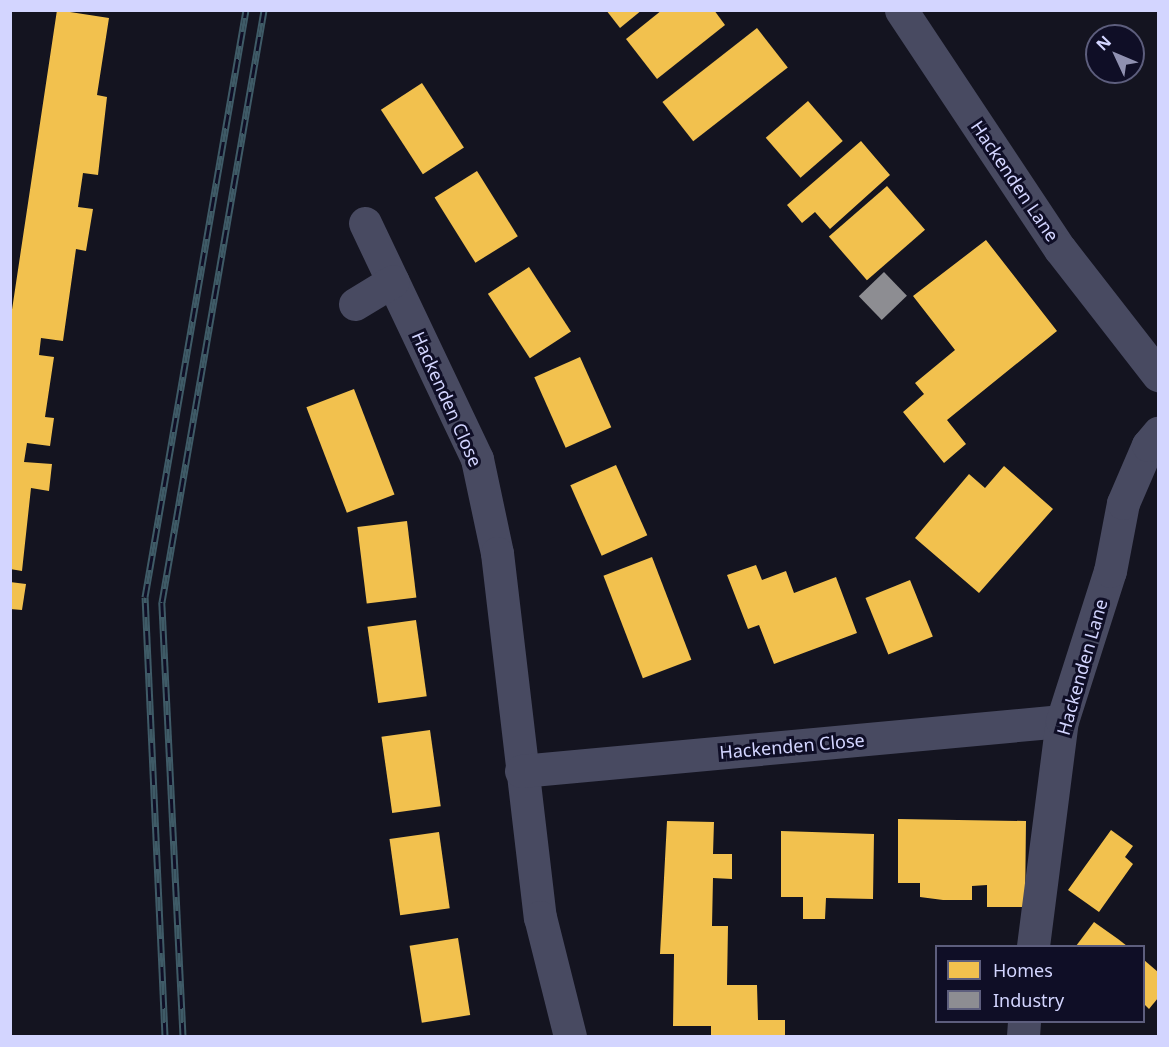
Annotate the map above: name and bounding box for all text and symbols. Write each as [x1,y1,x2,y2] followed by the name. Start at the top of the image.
[1085,24,1145,84] north arrow
[1091,31,1116,55] text: N
[967,117,1063,245] street label: Hackenden Lane
[408,328,486,470] street label: Hackenden Close
[1052,596,1112,738] street label: Hackenden Lane
[718,729,866,763] street label: Hackenden Close
[935,945,1145,1023] legend
[993,958,1053,982] text: Homes
[993,988,1064,1012] text: Industry

